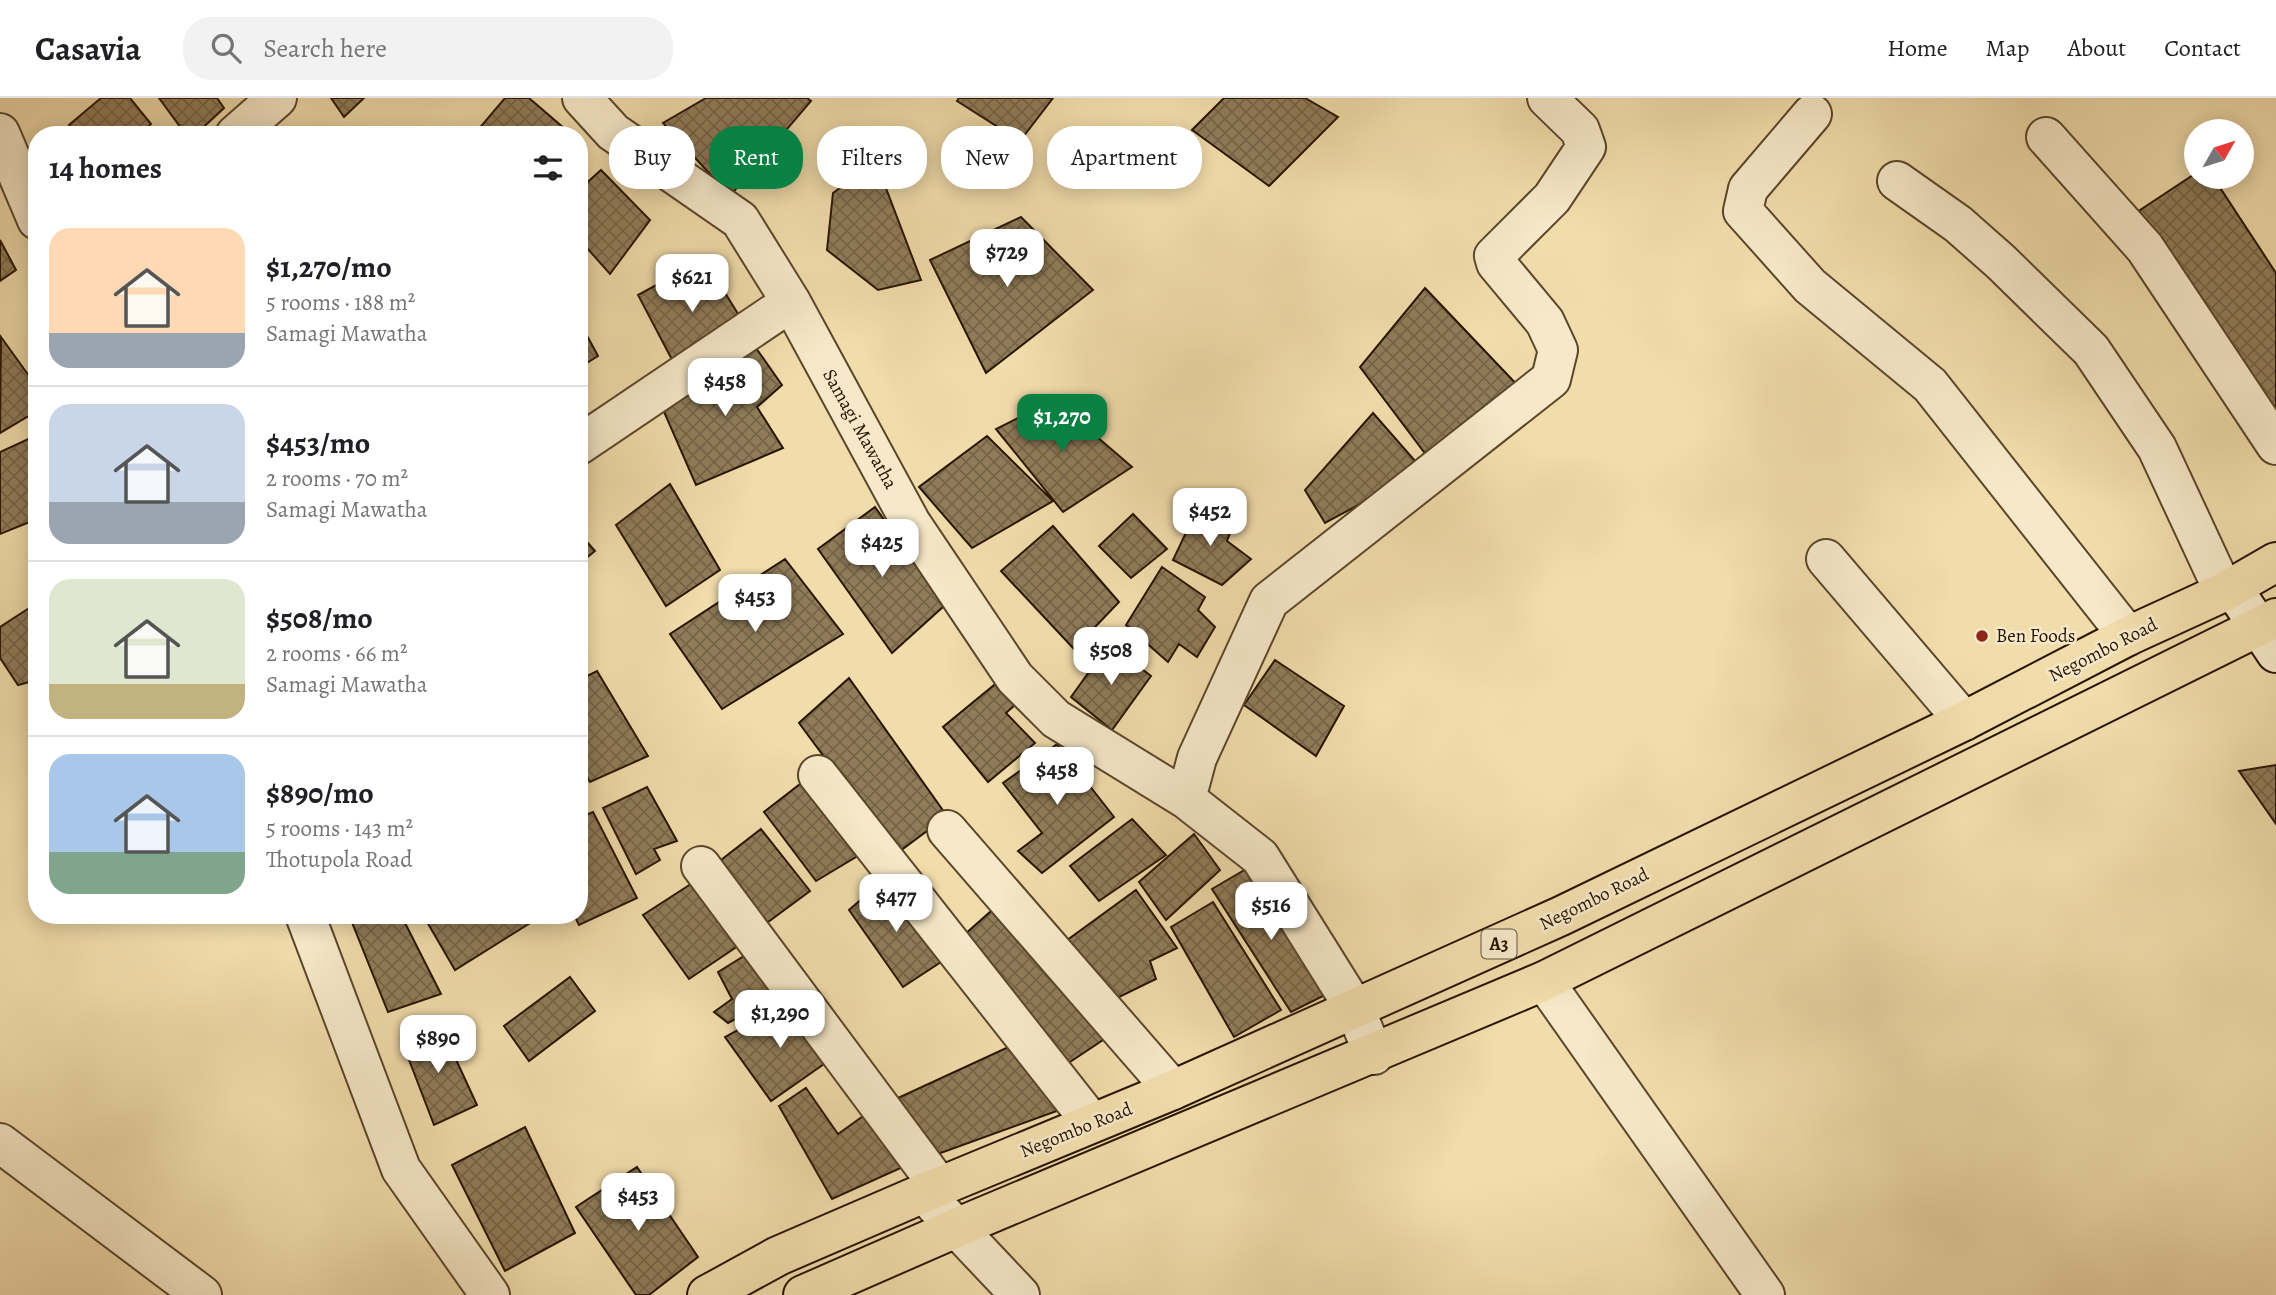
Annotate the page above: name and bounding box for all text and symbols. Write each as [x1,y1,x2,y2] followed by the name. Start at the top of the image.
[183,17,673,80] search box
[35,26,141,71] text: Casavia
[207,29,245,67] icon: search
[263,31,387,66] text: Search here
[1887,32,1948,64] text: Home
[1986,32,2030,64] text: Map
[2068,32,2126,64] text: About
[2164,32,2241,64] text: Contact
[2184,119,2254,189] north arrow
[2184,119,2254,189] map controls
[609,126,695,189] chip: Buy
[709,126,803,189] chip: Rent
[817,126,927,189] chip: Filters
[941,126,1033,189] chip: New
[1047,126,1202,189] chip: Apartment
[49,148,162,188] text: 14 homes
[529,149,567,187] icon: filters
[966,230,1048,289] pin: $729
[986,236,1028,267] text: $729
[266,247,392,287] text: $1,270/mo
[651,254,733,314] pin: $621
[105,256,189,340] icon: home
[672,261,712,292] text: $621
[266,287,415,318] text: 5 rooms · 188 m²
[266,318,428,349] text: Samagi Mawatha
[684,358,766,418] pin: $458
[816,364,904,494] street label: Samagi Mawatha
[704,365,746,396] text: $458
[1005,394,1119,454] pin: $1,270
[1033,401,1091,432] text: $1,270
[266,423,370,463] text: $453/mo
[105,432,189,516] icon: home
[266,463,408,494] text: 2 rooms · 70 m²
[1169,489,1251,548] pin: $452
[266,494,428,525] text: Samagi Mawatha
[1189,495,1231,526] text: $452
[841,519,923,579] pin: $425
[861,526,903,557] text: $425
[714,574,796,634] pin: $453
[734,581,776,612] text: $453
[266,598,373,638] text: $508/mo
[105,607,189,691] icon: home
[2044,611,2163,689] street label: Negombo Road
[1996,623,2075,649] place label: Ben Foods
[1070,628,1152,687] pin: $508
[1974,628,1990,644] marker: Ben Foods
[1089,634,1133,665] text: $508
[266,638,408,669] text: 2 rooms · 66 m²
[266,669,428,700] text: Samagi Mawatha
[1016,748,1098,807] pin: $458
[1036,754,1078,785] text: $458
[266,773,374,813] text: $890/mo
[105,782,189,866] icon: home
[266,813,413,844] text: 5 rooms · 143 m²
[266,844,413,875] text: Thotupola Road
[1535,861,1654,937] street label: Negombo Road
[855,874,937,934] pin: $477
[875,881,917,912] text: $477
[1230,882,1312,942] pin: $516
[1251,889,1291,920] text: $516
[1482,930,1516,958] road number: A3
[723,990,837,1050] pin: $1,290
[751,997,809,1028] text: $1,290
[397,1016,479,1075] pin: $890
[416,1022,460,1053] text: $890
[1016,1095,1137,1164] street label: Negombo Road
[597,1174,679,1233] pin: $453
[617,1180,659,1211] text: $453

